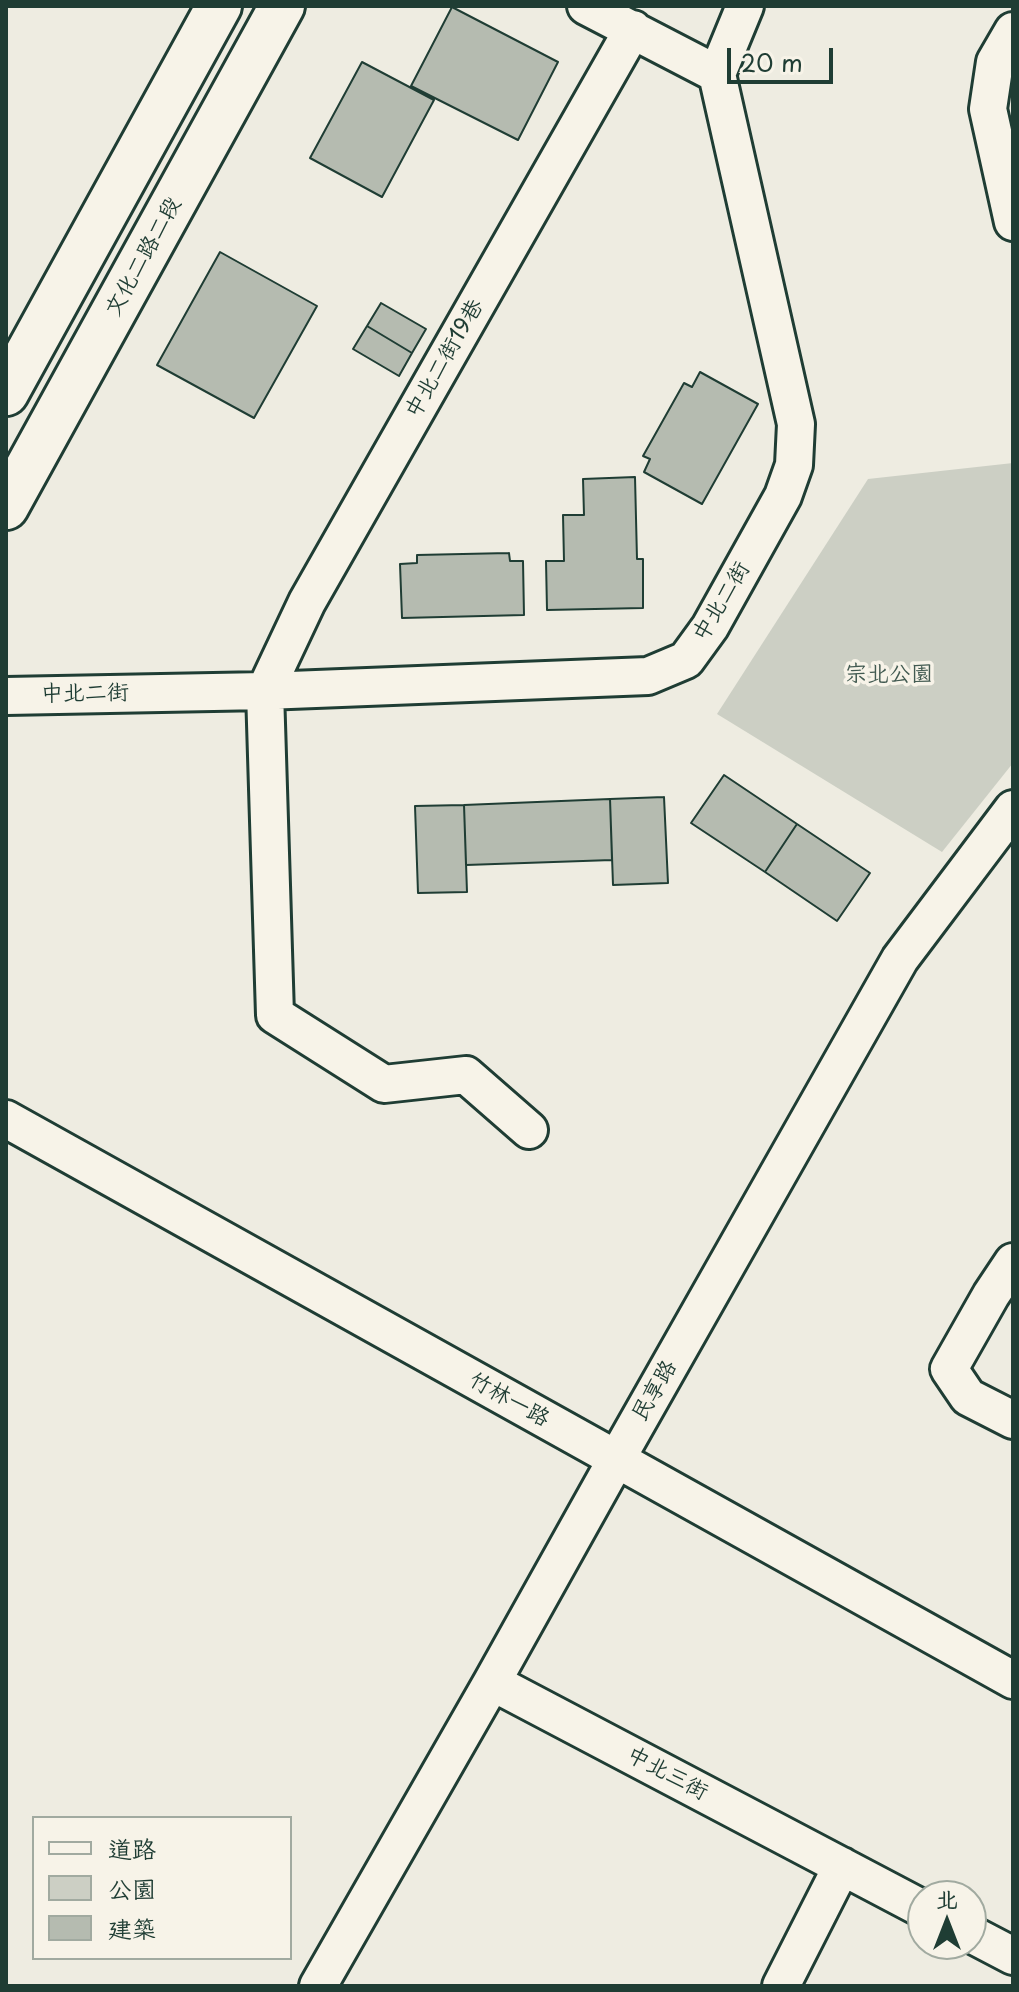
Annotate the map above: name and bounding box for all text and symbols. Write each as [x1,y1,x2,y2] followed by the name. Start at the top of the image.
[731,32,837,82] scale bar
[741,44,803,80] text: 20 m
[100,193,188,321] street label: 文化二路二段
[400,295,490,423] street label: 中北二街19巷
[688,557,756,647] street label: 中北二街
[845,662,933,688] park label: 宗北公園
[41,680,129,708] street label: 中北二街
[627,1356,683,1426] street label: 民享路
[464,1367,554,1433] street label: 竹林一路
[622,1742,712,1806] street label: 中北三街
[32,1816,292,1960] legend
[108,1830,156,1866] text: 道路
[108,1870,156,1906] text: 公園
[907,1880,987,1960] north arrow
[936,1881,958,1914] text: 北
[108,1910,156,1946] text: 建築

